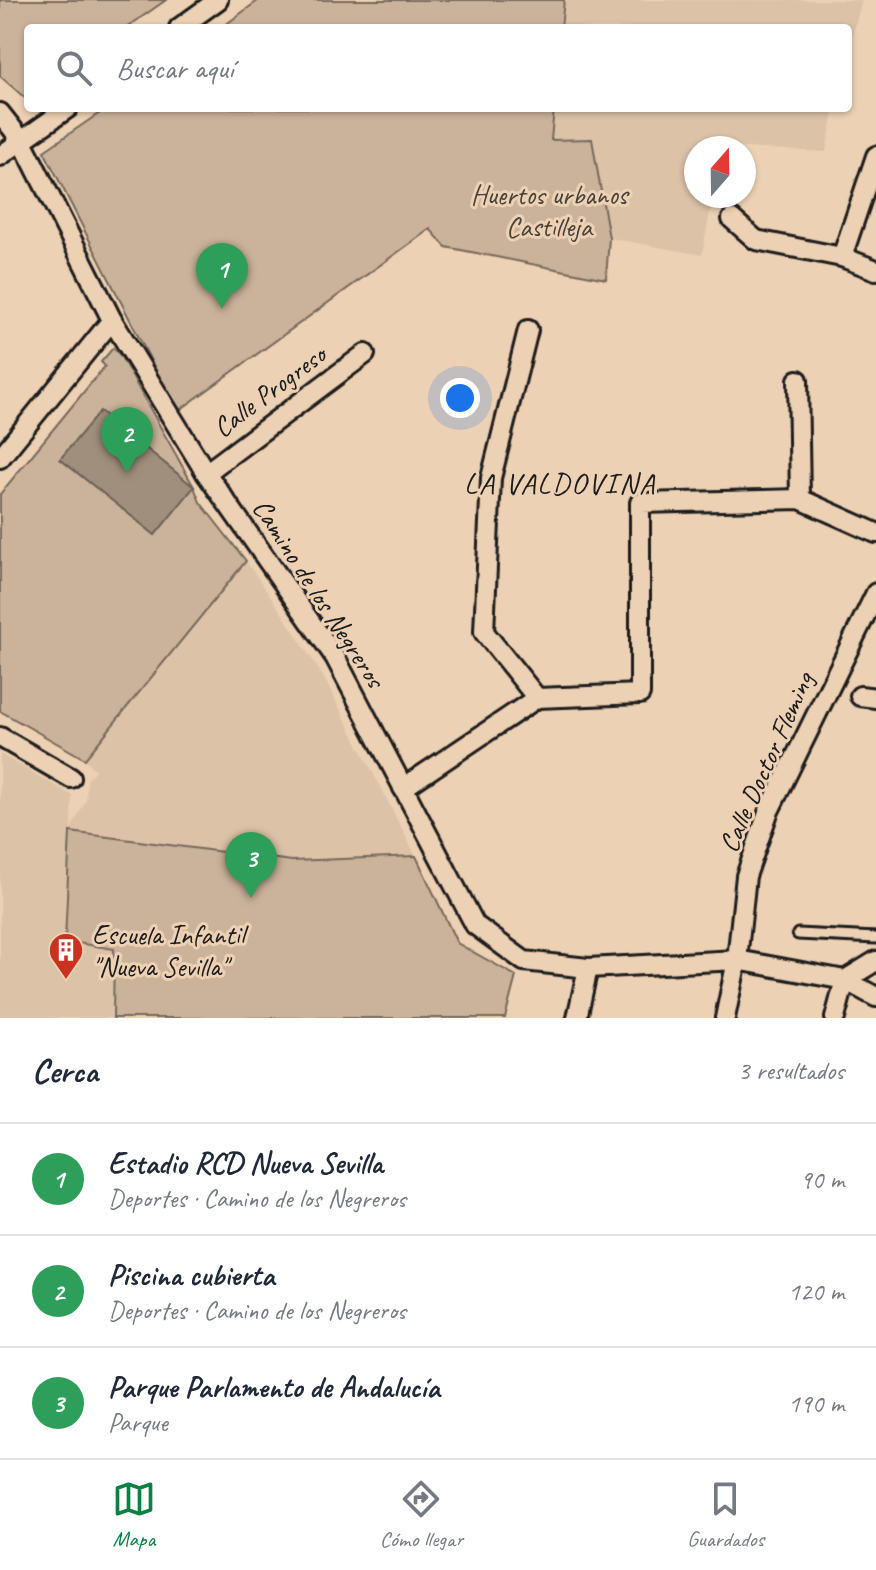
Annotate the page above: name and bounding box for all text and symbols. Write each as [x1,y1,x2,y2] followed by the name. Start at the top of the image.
[24,24,852,112] search box
[52,46,96,90] icon: search
[116,49,234,87] text: Buscar aquí
[684,136,756,208] north arrow
[471,177,630,244] park label: Huertos urbanos Castilleja
[196,243,248,309] pin: 1
[206,335,335,445] street label: Calle Progreso
[440,378,480,418] your location
[101,407,153,473] pin: 2
[464,464,656,502] district label: LA VALDOVINA
[245,492,394,696] street label: Camino de los Negreros
[711,665,822,857] street label: Calle Doctor Fleming
[225,832,277,898] pin: 3
[92,917,250,984] place label: Escuela Infantil "Nueva Sevilla"
[47,931,85,981] building icon: Escuela Infantil "Nueva Sevilla"
[32,1049,98,1092] text: Cerca
[738,1054,844,1087] text: 3 resultados
[108,1144,383,1182] text: Estadio RCD Nueva Sevilla
[52,1163,64,1196] text: 1
[800,1163,844,1196] text: 90 m
[108,1182,406,1215] text: Deportes · Camino de los Negreros
[108,1256,274,1294] text: Piscina cubierta
[52,1275,64,1308] text: 2
[788,1275,844,1308] text: 120 m
[108,1294,406,1327] text: Deportes · Camino de los Negreros
[108,1368,440,1406] text: Parque Parlamento de Andalucía
[52,1387,64,1420] text: 3
[788,1387,844,1420] text: 190 m
[108,1406,168,1439] text: Parque
[112,1477,156,1553] tab: Mapa
[380,1477,463,1553] tab: Cómo llegar
[687,1477,764,1553] tab: Guardados

